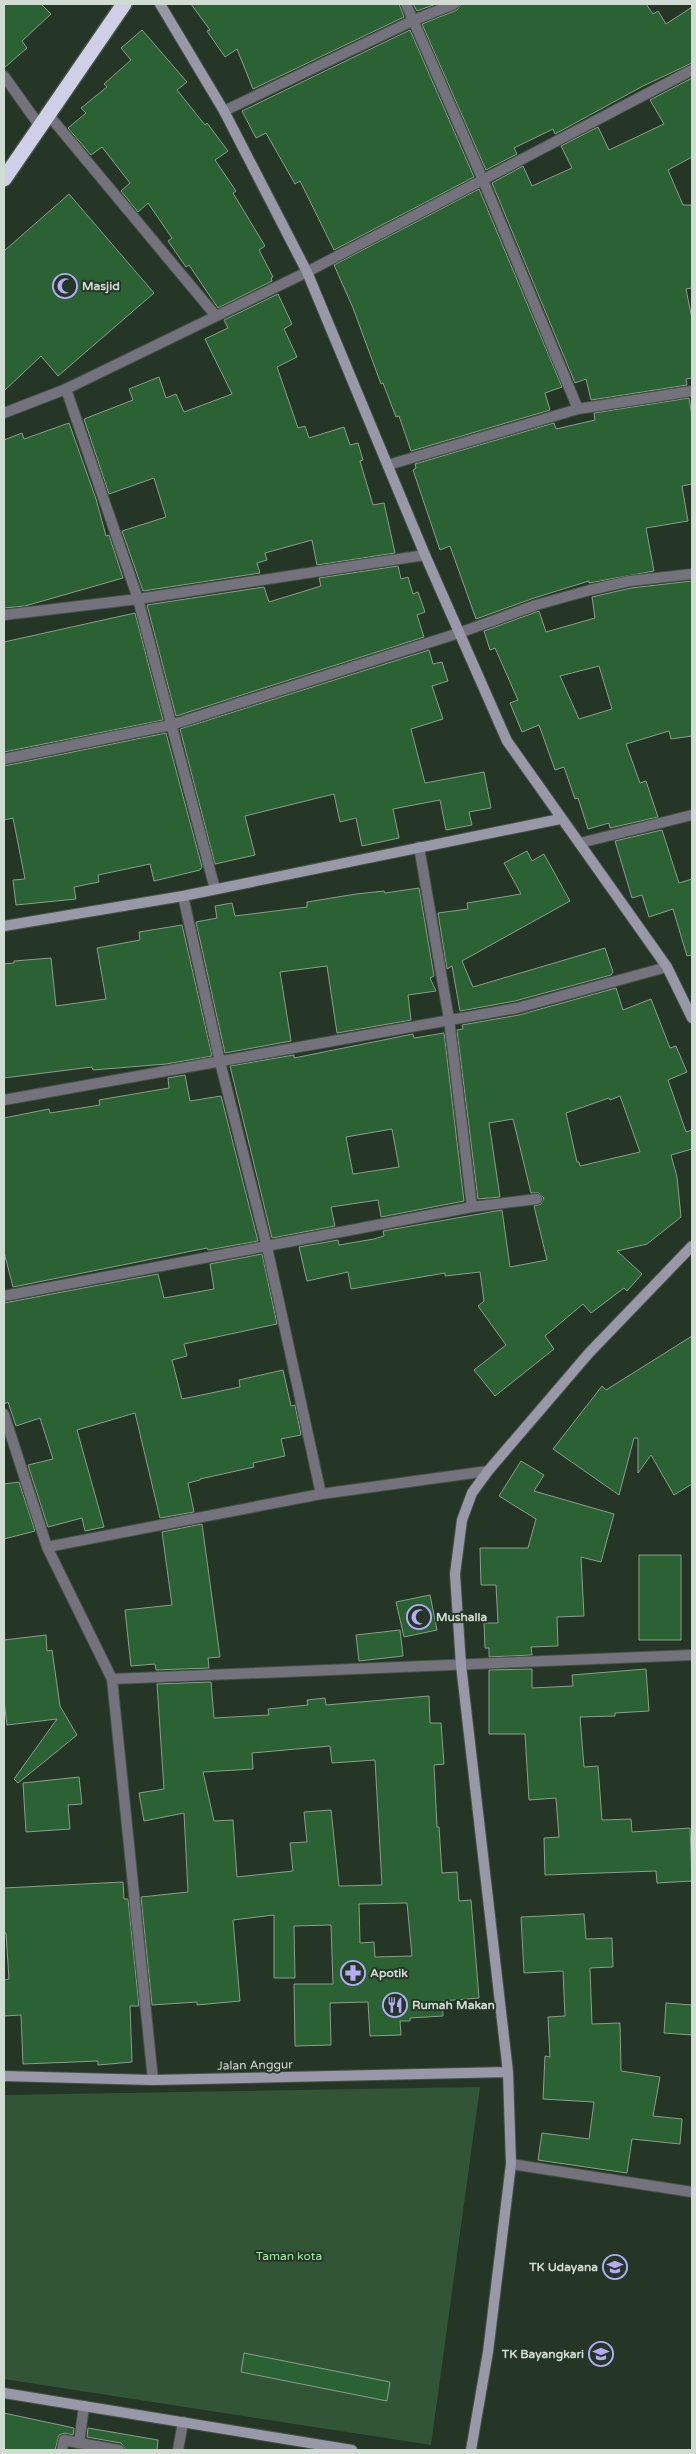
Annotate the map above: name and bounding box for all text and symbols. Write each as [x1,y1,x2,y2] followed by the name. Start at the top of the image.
[52,273,78,299] mosque icon: Masjid
[82,279,120,294] place label: Masjid
[406,1604,432,1630] mosque icon: Mushalla
[436,1610,488,1624] place label: Mushalla
[340,1960,366,1986] pharmacy icon: Apotik
[370,1966,408,1981] place label: Apotik
[382,1992,408,2018] restaurant icon: Rumah Makan
[412,1998,495,2012] place label: Rumah Makan
[217,2057,293,2073] street label: Jalan Anggur
[256,2249,322,2263] park label: Taman kota
[602,2254,628,2280] school or university icon: TK Udayana
[528,2260,598,2275] place label: TK Udayana
[588,2341,614,2367] school or university icon: TK Bayangkari
[501,2347,584,2362] place label: TK Bayangkari

